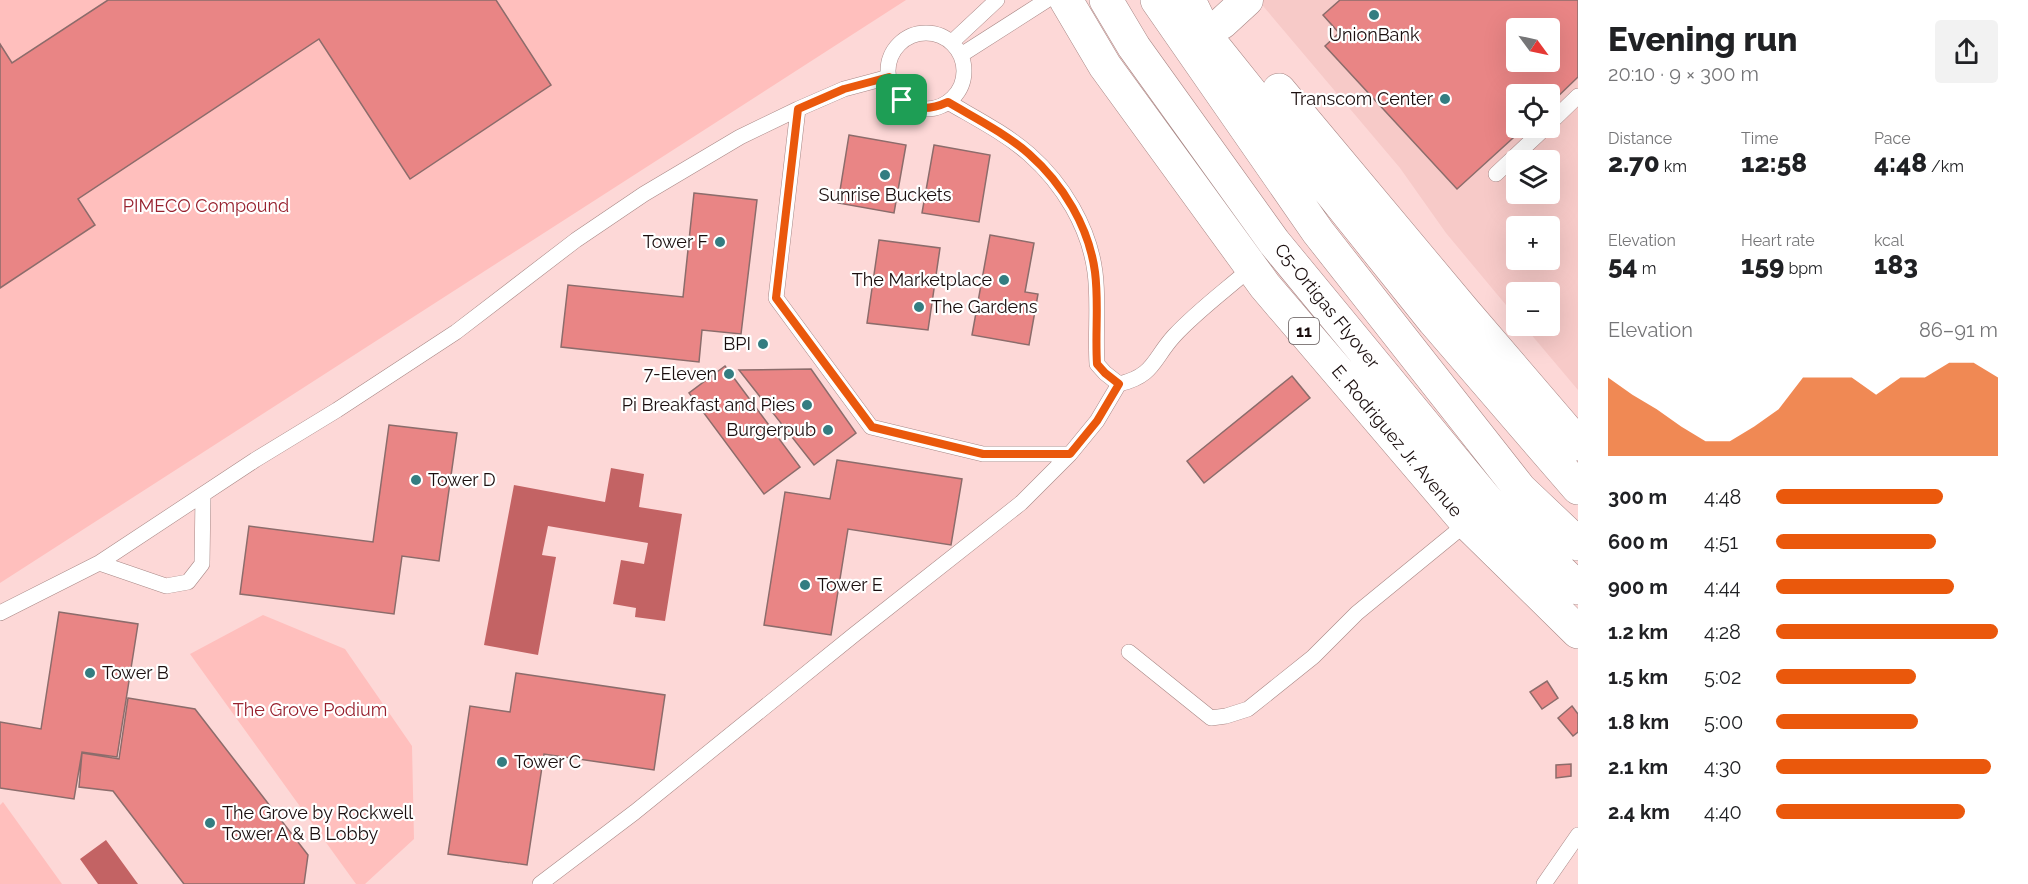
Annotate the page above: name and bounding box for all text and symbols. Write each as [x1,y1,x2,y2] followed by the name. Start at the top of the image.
[1367,8,1381,22] marker: UnionBank
[1506,18,1560,72] north arrow
[1506,18,1560,336] map controls
[1608,20,1798,59] text: Evening run
[1935,20,1998,83] button: share
[1329,24,1420,45] place label: UnionBank
[1608,62,1759,86] text: 20:10 · 9 × 300 m
[876,74,927,125] pin
[885,83,918,116] icon: arrive
[1506,84,1560,138] button: locate
[1291,88,1434,109] place label: Transcom Center
[1438,92,1452,106] marker: Transcom Center
[1608,129,1672,148] text: Distance
[1741,129,1778,148] text: Time
[1874,129,1911,148] text: Pace
[1608,148,1660,178] text: 2.70
[1741,148,1807,178] text: 12:58
[1874,148,1927,178] text: 4:48
[1506,150,1560,204] button: layers
[1660,157,1687,176] text: km
[1927,157,1964,176] text: /km
[878,168,892,182] marker: Sunrise Buckets
[818,184,952,205] place label: Sunrise Buckets
[123,195,289,216] park label: PIMECO Compound
[1506,216,1560,270] button: +
[643,231,708,252] place label: Tower F
[1608,231,1676,250] text: Elevation
[1741,231,1815,250] text: Heart rate
[1874,231,1904,250] text: kcal
[713,235,727,249] marker: Tower F
[1271,239,1385,373] street label: C5-Ortigas Flyover
[1608,250,1638,280] text: 54
[1741,250,1784,280] text: 159
[1874,250,1918,280] text: 183
[1638,259,1656,278] text: m
[1784,259,1823,278] text: bpm
[852,269,992,290] place label: The Marketplace
[997,273,1011,287] marker: The Marketplace
[1506,282,1560,336] button: −
[931,296,1038,317] place label: The Gardens
[912,300,926,314] marker: The Gardens
[1289,318,1319,344] road number: 11
[1608,318,1693,342] text: Elevation
[1919,318,1998,342] text: 86–91 m
[723,333,751,354] place label: BPI
[756,337,770,351] marker: BPI
[1328,361,1467,521] street label: E. Rodriguez Jr. Avenue
[644,363,717,384] place label: 7-Eleven
[722,367,736,381] marker: 7-Eleven
[622,394,795,415] place label: Pi Breakfast and Pies
[800,398,814,412] marker: Pi Breakfast and Pies
[726,419,816,440] place label: Burgerpub
[821,423,835,437] marker: Burgerpub
[428,469,496,490] place label: Tower D
[409,473,423,487] marker: Tower D
[1608,485,1667,509] text: 300 m
[1704,485,1741,509] text: 4:48
[1608,530,1668,554] text: 600 m
[1704,530,1738,554] text: 4:51
[817,574,883,595] place label: Tower E
[1608,575,1668,599] text: 900 m
[1704,575,1741,599] text: 4:44
[798,578,812,592] marker: Tower E
[1608,620,1668,644] text: 1.2 km
[1704,620,1741,644] text: 4:28
[102,662,169,683] place label: Tower B
[1608,665,1668,689] text: 1.5 km
[1704,665,1741,689] text: 5:02
[83,666,97,680] marker: Tower B
[233,699,387,720] park label: The Grove Podium
[1608,710,1669,734] text: 1.8 km
[1704,710,1743,734] text: 5:00
[514,751,581,772] place label: Tower C
[495,755,509,769] marker: Tower C
[1608,755,1668,779] text: 2.1 km
[1704,755,1742,779] text: 4:30
[1608,800,1670,824] text: 2.4 km
[1704,800,1742,824] text: 4:40
[222,802,413,844] place label: The Grove by Rockwell Tower A & B Lobby
[203,816,217,830] marker: The Grove by Rockwell Tower A & B Lobby

